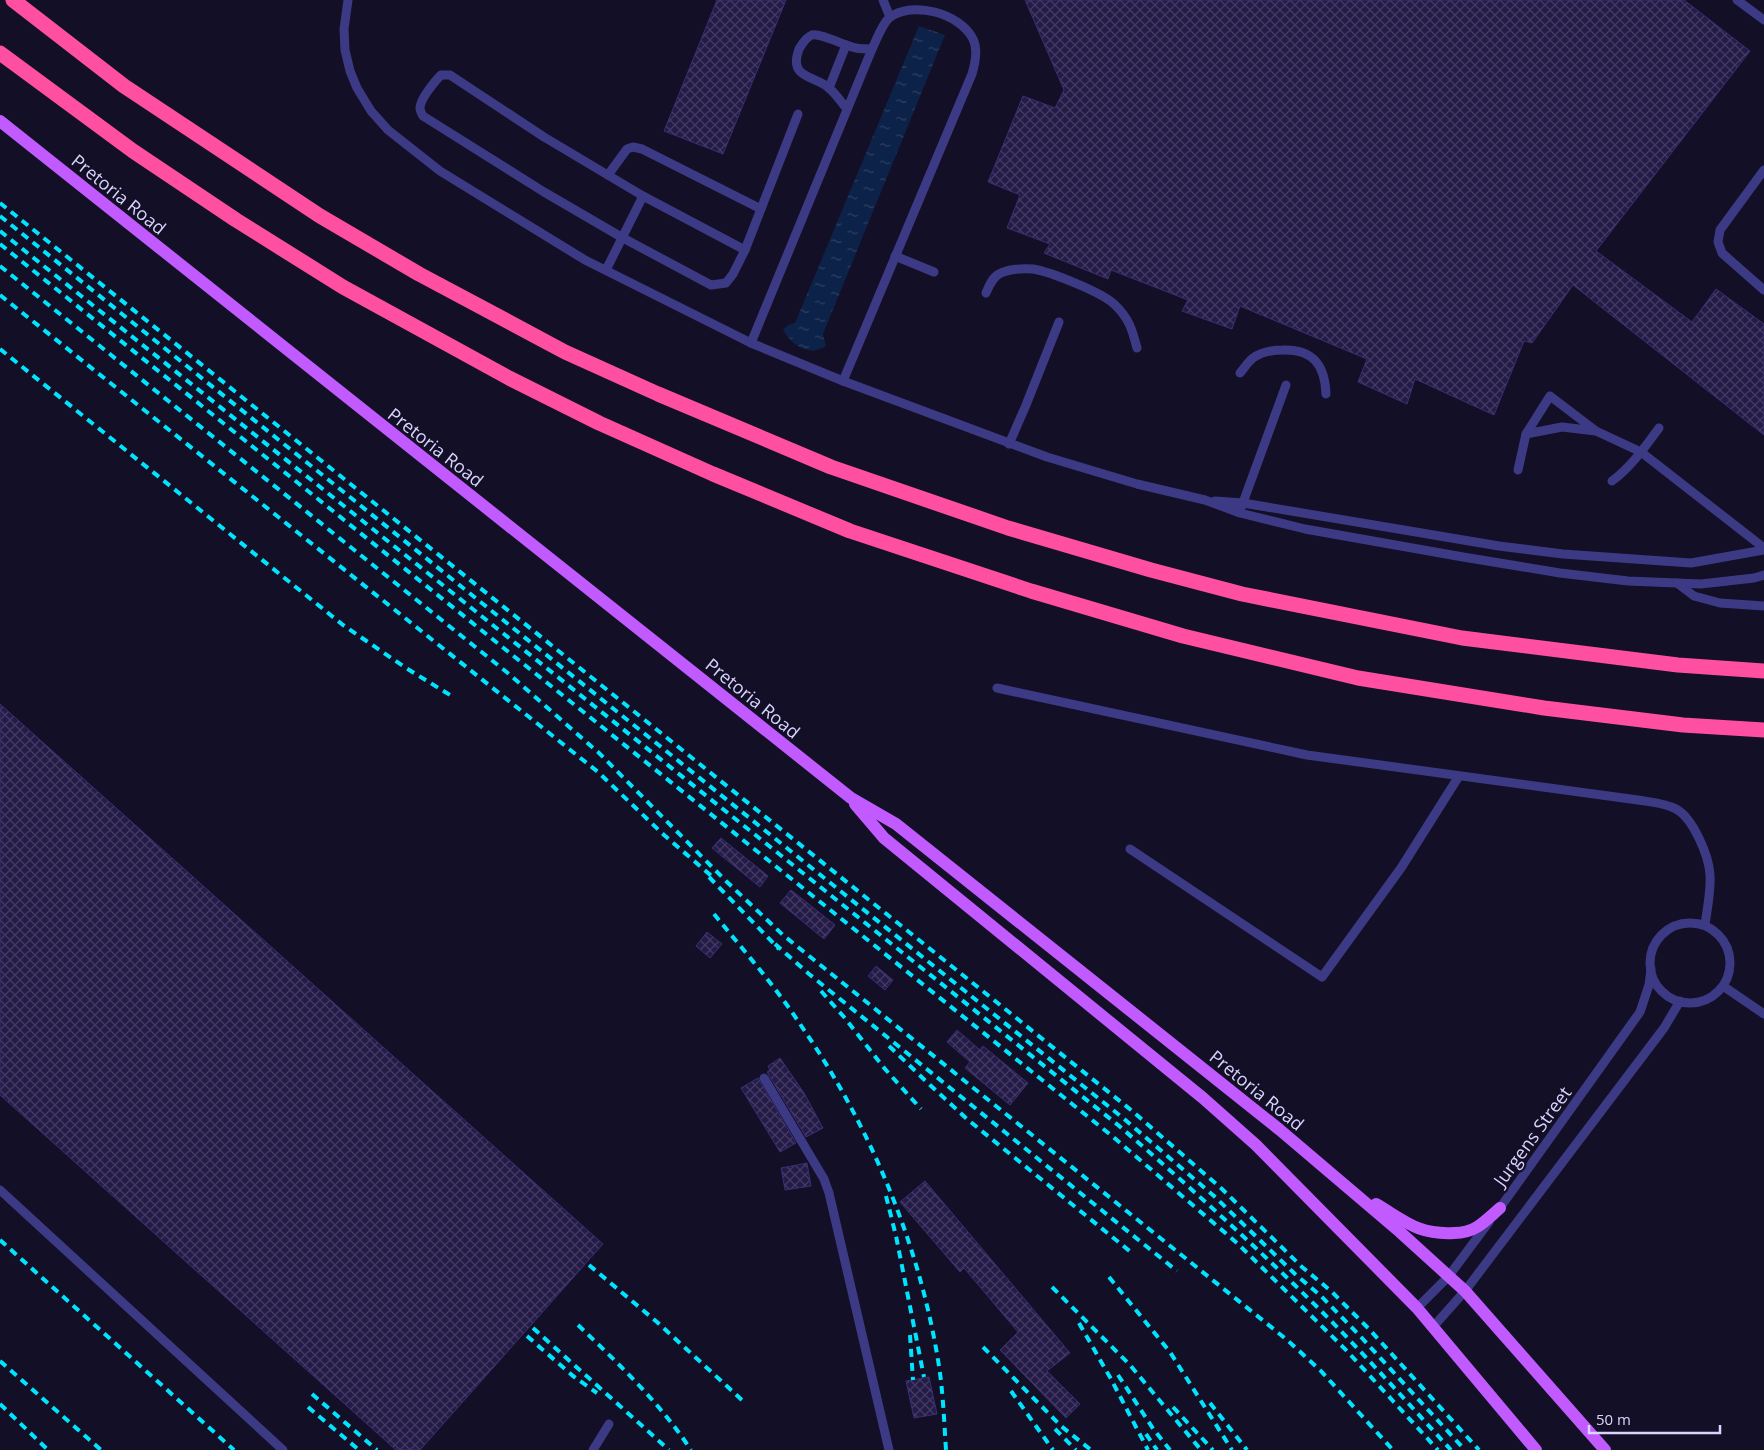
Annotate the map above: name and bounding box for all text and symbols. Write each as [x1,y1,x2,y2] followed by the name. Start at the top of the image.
[67,148,171,240] street label: Pretoria Road
[383,402,489,492] street label: Pretoria Road
[701,652,805,744] street label: Pretoria Road
[1205,1044,1309,1136] street label: Pretoria Road
[1487,1081,1576,1192] street label: Jurgens Street
[1589,1402,1720,1434] scale bar
[1596,1409,1631,1429] text: 50 m

